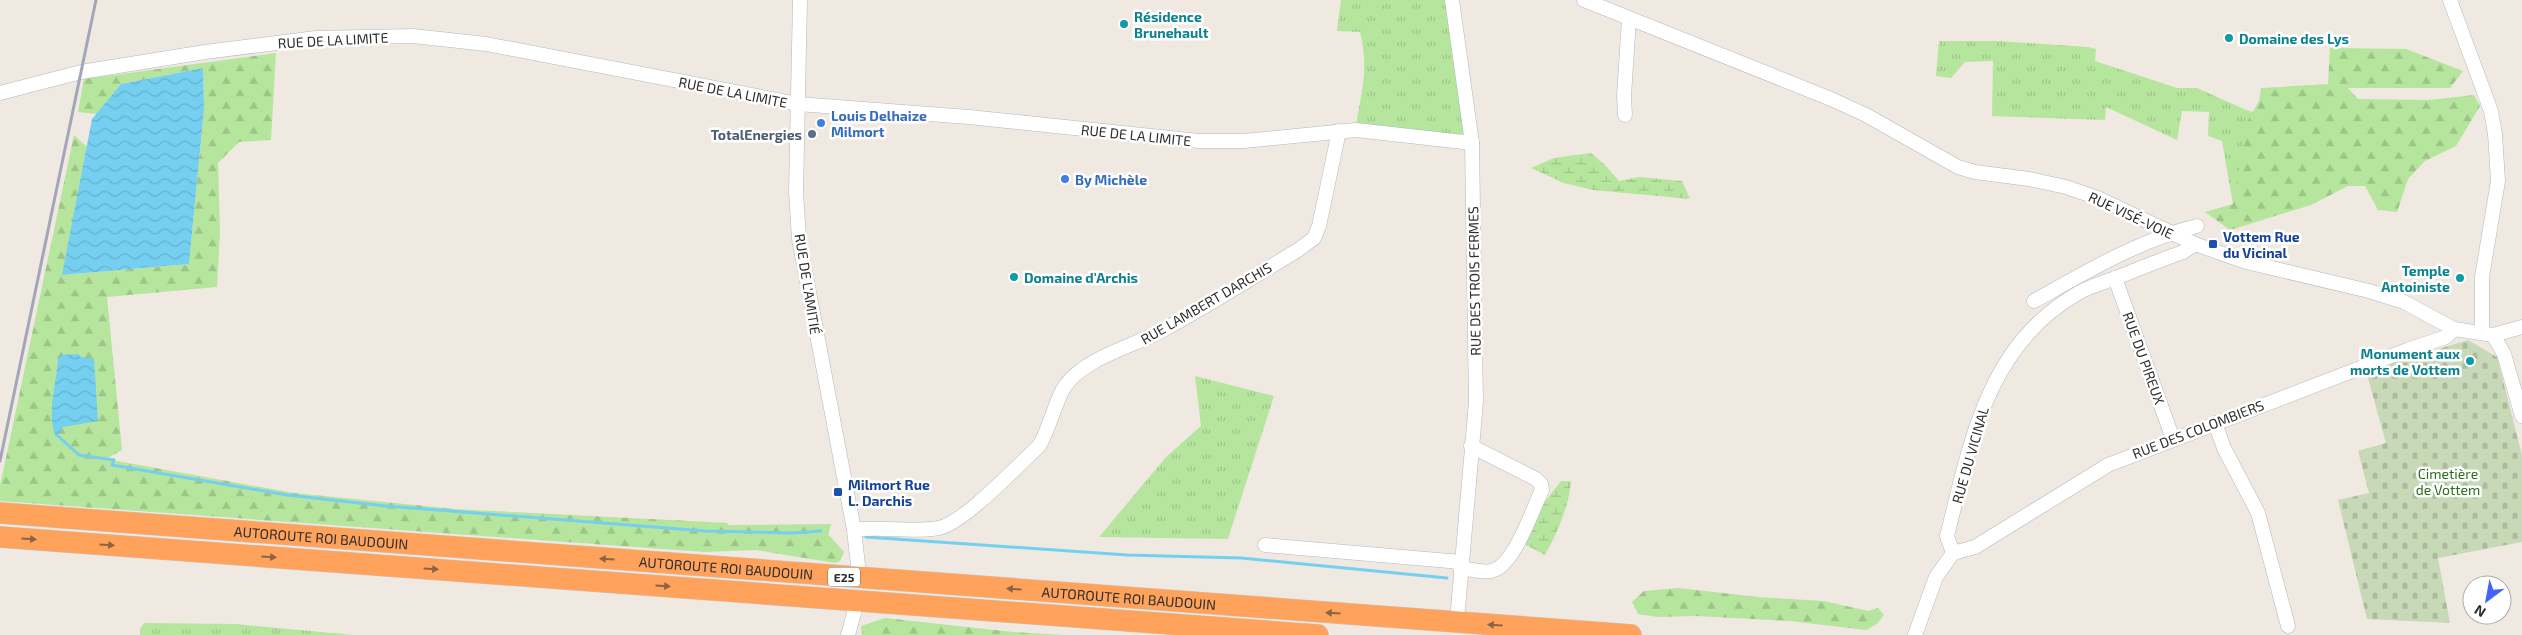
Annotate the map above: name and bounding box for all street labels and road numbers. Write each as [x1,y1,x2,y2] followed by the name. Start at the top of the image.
[277,29,389,51] street label: RUE DE LA LIMITE
[677,73,789,111] street label: RUE DE LA LIMITE
[1080,121,1192,149] street label: RUE DE LA LIMITE
[2086,188,2176,242] street label: RUE VISÉ-VOIE
[1464,206,1484,356] street label: RUE DES TROIS FERMES
[792,232,824,336] street label: RUE DE L'AMITIÉ
[1137,258,1275,347] street label: RUE LAMBERT DARCHIS
[2119,310,2169,407] street label: RUE DU PIREUX
[2130,396,2266,462] street label: RUE DES COLOMBIERS
[1948,405,1992,505] street label: RUE DU VICINAL
[233,522,409,552] street label: AUTOROUTE ROI BAUDOUIN
[638,552,814,582] street label: AUTOROUTE ROI BAUDOUIN
[828,568,860,586] road number: E25
[1041,582,1217,612] street label: AUTOROUTE ROI BAUDOUIN

